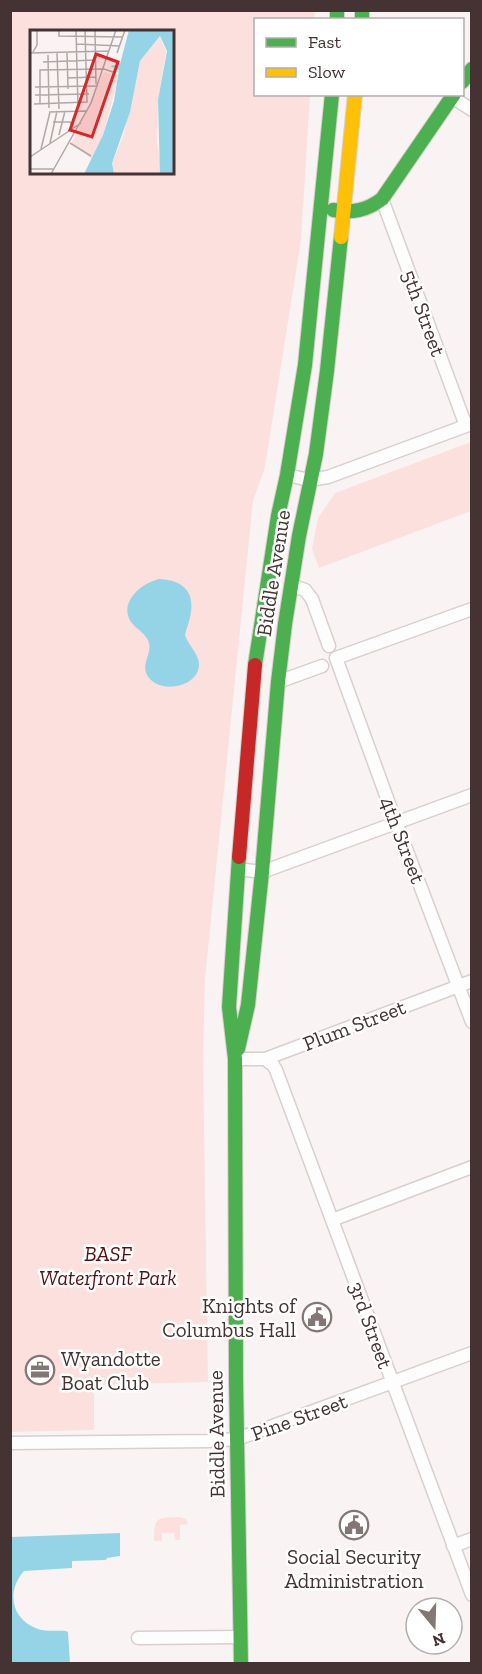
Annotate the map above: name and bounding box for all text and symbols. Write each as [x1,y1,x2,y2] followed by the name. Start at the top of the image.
[254,18,464,96] legend
[30,30,174,174] inset map
[308,31,341,53] text: Fast
[308,61,345,83] text: Slow
[397,266,451,360] street label: 5th Street
[251,508,295,638] street label: Biddle Avenue
[375,793,431,887] street label: 4th Street
[299,994,409,1056] street label: Plum Street
[39,1241,177,1290] park label: BASF Waterfront Park
[344,1278,398,1372] street label: 3rd Street
[162,1293,297,1342] place label: Knights of Columbus Hall
[301,1301,333,1333] public building icon: Knights of Columbus Hall
[61,1346,161,1395] place label: Wyandotte Boat Club
[24,1354,56,1386] office icon: Wyandotte Boat Club
[202,1370,230,1498] street label: Biddle Avenue
[248,1388,350,1446] street label: Pine Street
[338,1509,370,1541] public building icon: Social Security Administration
[284,1544,424,1593] place label: Social Security Administration
[404,1596,464,1656] north arrow
[430,1629,448,1651] text: N

